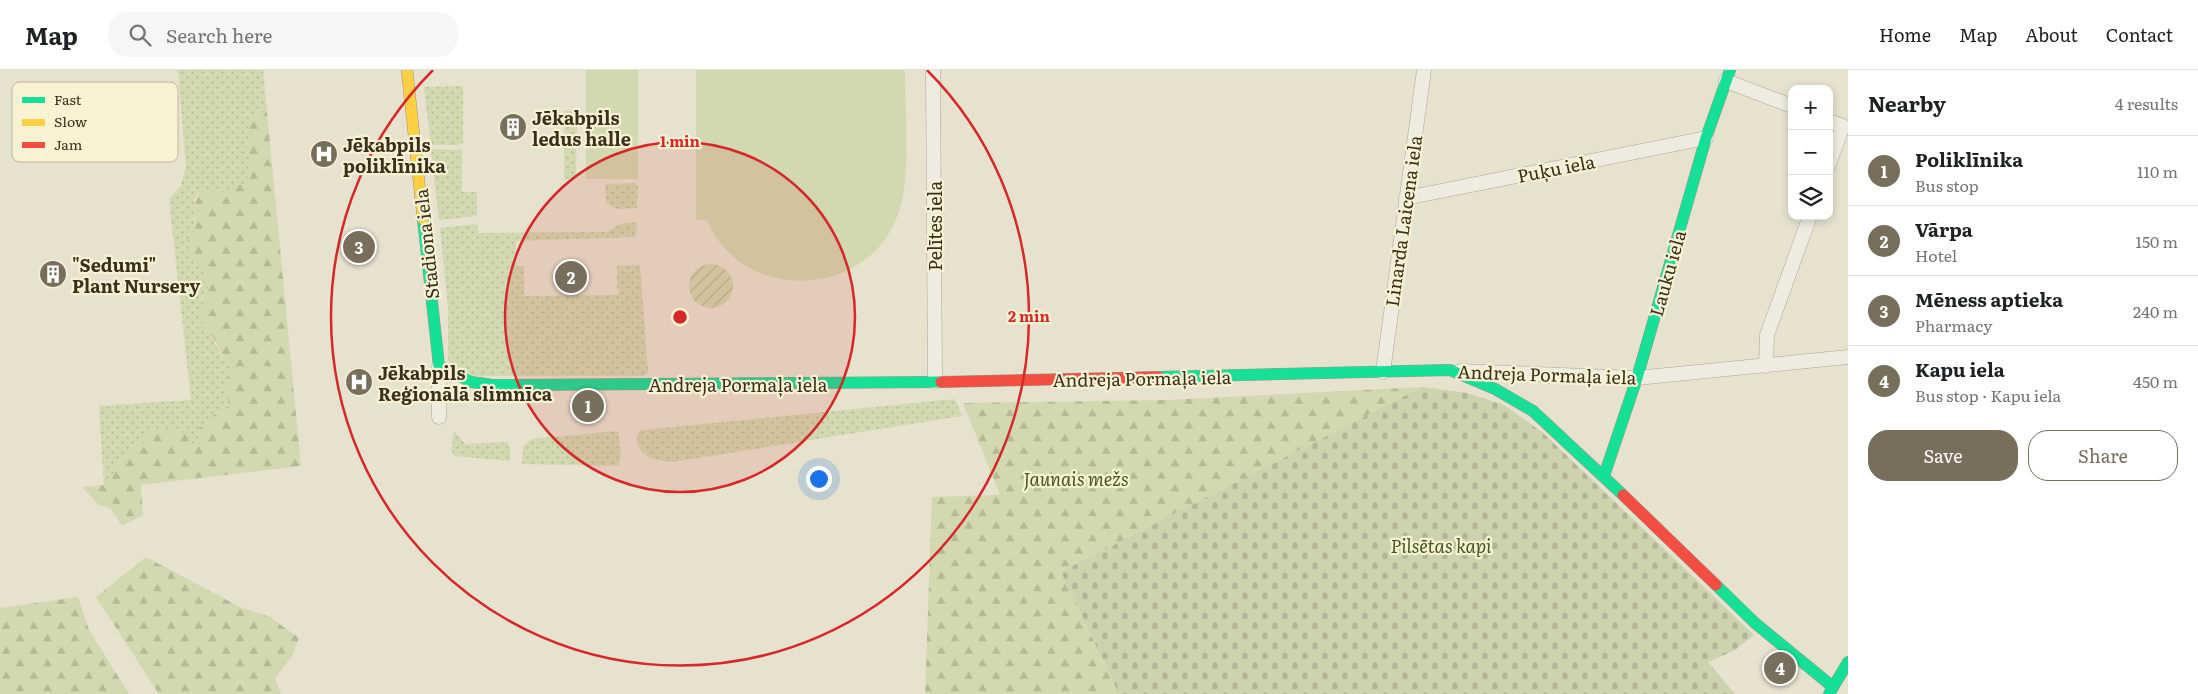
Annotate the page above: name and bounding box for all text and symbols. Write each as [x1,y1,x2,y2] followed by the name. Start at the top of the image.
[108,12,458,57] search box
[25,17,78,52] text: Map
[126,21,154,49] icon: search
[166,21,272,49] text: Search here
[1879,21,1931,48] text: Home
[1959,21,1997,48] text: Map
[2025,21,2078,48] text: About
[2106,21,2173,48] text: Contact
[12,82,178,162] legend
[1788,85,1833,220] map controls
[1788,85,1833,130] button: +
[1868,87,1946,118] text: Nearby
[54,89,82,109] text: Fast
[2115,91,2178,115] text: 4 results
[532,104,631,152] place label: Jēkabpils ledus halle
[54,111,87,131] text: Slow
[498,112,528,142] building icon: Jēkabpils ledus halle
[660,129,701,152] text: 1 min
[1788,130,1833,175] button: −
[343,131,446,179] place label: Jēkabpils poliklīnika
[1378,133,1428,308] street label: Linarda Laicena iela
[54,134,83,154] text: Jam
[309,139,339,169] hospital icon: Jēkabpils poliklīnika
[1915,145,2023,173] text: Poliklīnika
[1515,147,1598,189] street label: Puķu iela
[1881,159,1887,183] text: 1
[2137,159,2178,183] text: 110 m
[1915,173,1979,197] text: Bus stop
[1788,175,1833,220] button: layers
[921,181,948,271] street label: Pelītes iela
[407,187,445,300] street label: Stadiona iela
[1915,215,1973,243] text: Vārpa
[1642,226,1692,319] street label: Lauku iela
[343,228,375,266] pin: 3
[1880,229,1888,253] text: 2
[2135,229,2178,253] text: 150 m
[1915,243,1957,267] text: Hotel
[72,251,200,299] place label: "Sedumi" Plant Nursery
[555,258,587,296] pin: 2
[38,259,68,289] building icon: "Sedumi" Plant Nursery
[1915,285,2063,313] text: Mēness aptieka
[1880,299,1888,323] text: 3
[2133,299,2178,323] text: 240 m
[1008,304,1051,327] text: 2 min
[671,308,689,326] centre of rings
[1915,313,1993,337] text: Pharmacy
[1915,355,2005,383] text: Kapu iela
[1457,357,1637,391] street label: Andreja Pormaļa iela
[378,359,553,407] place label: Jēkabpils Reģionālā slimnīca
[1052,363,1232,393] street label: Andreja Pormaļa iela
[344,367,374,397] hospital icon: Jēkabpils Reģionālā slimnīca
[1879,369,1889,393] text: 4
[2133,369,2178,393] text: 450 m
[649,371,828,398] street label: Andreja Pormaļa iela
[1915,383,2061,407] text: Bus stop · Kapu iela
[572,387,604,425] pin: 1
[1868,430,2018,481] button: Save
[2028,430,2178,481] button: Share
[1023,465,1129,492] park label: Jaunais mežs
[806,466,832,492] your location
[1391,532,1492,559] park label: Pilsētas kapi
[1764,649,1796,687] pin: 4

